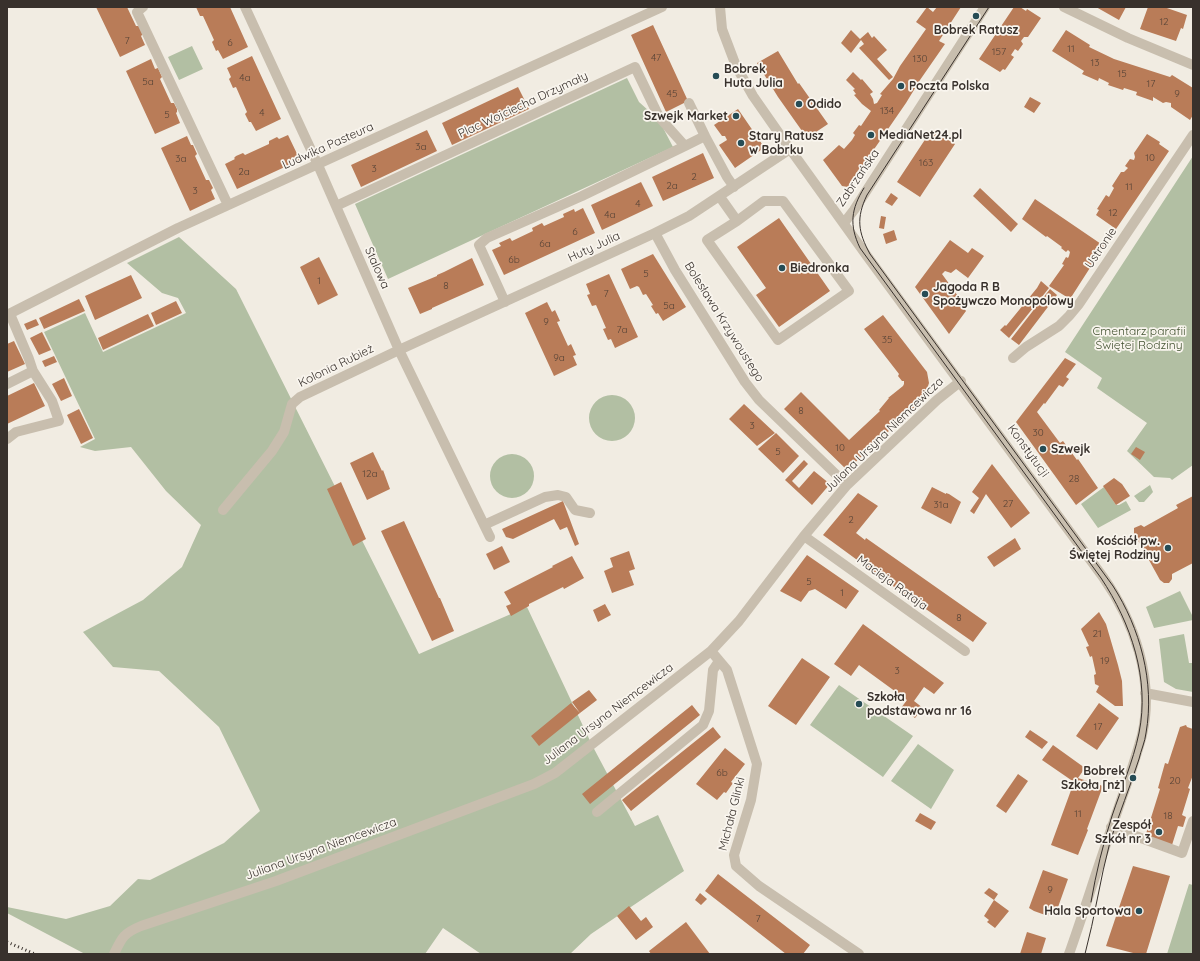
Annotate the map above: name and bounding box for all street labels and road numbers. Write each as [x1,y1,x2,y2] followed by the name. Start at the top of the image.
[456,69,590,141] street label: Plac Wojciecha Drzymały
[280,119,376,173] street label: Ludwika Pasteura
[834,147,882,209] street label: Zabrzańska
[1082,225,1120,271] street label: Ustronie
[566,229,622,265] street label: Huty Julia
[361,245,393,291] street label: Stalowa
[681,259,767,385] street label: Bolesława Krzywoustego
[296,342,376,390] street label: Kolonia Rubież
[822,374,946,496] street label: Juliana Ursyna Niemcewicza
[1004,422,1052,480] street label: Konstytucji
[854,553,930,613] street label: Macieja Rataja
[540,660,676,768] street label: Juliana Ursyna Niemcewicza
[716,776,748,852] street label: Michała Glinki
[243,815,399,883] street label: Juliana Ursyna Niemcewicza

